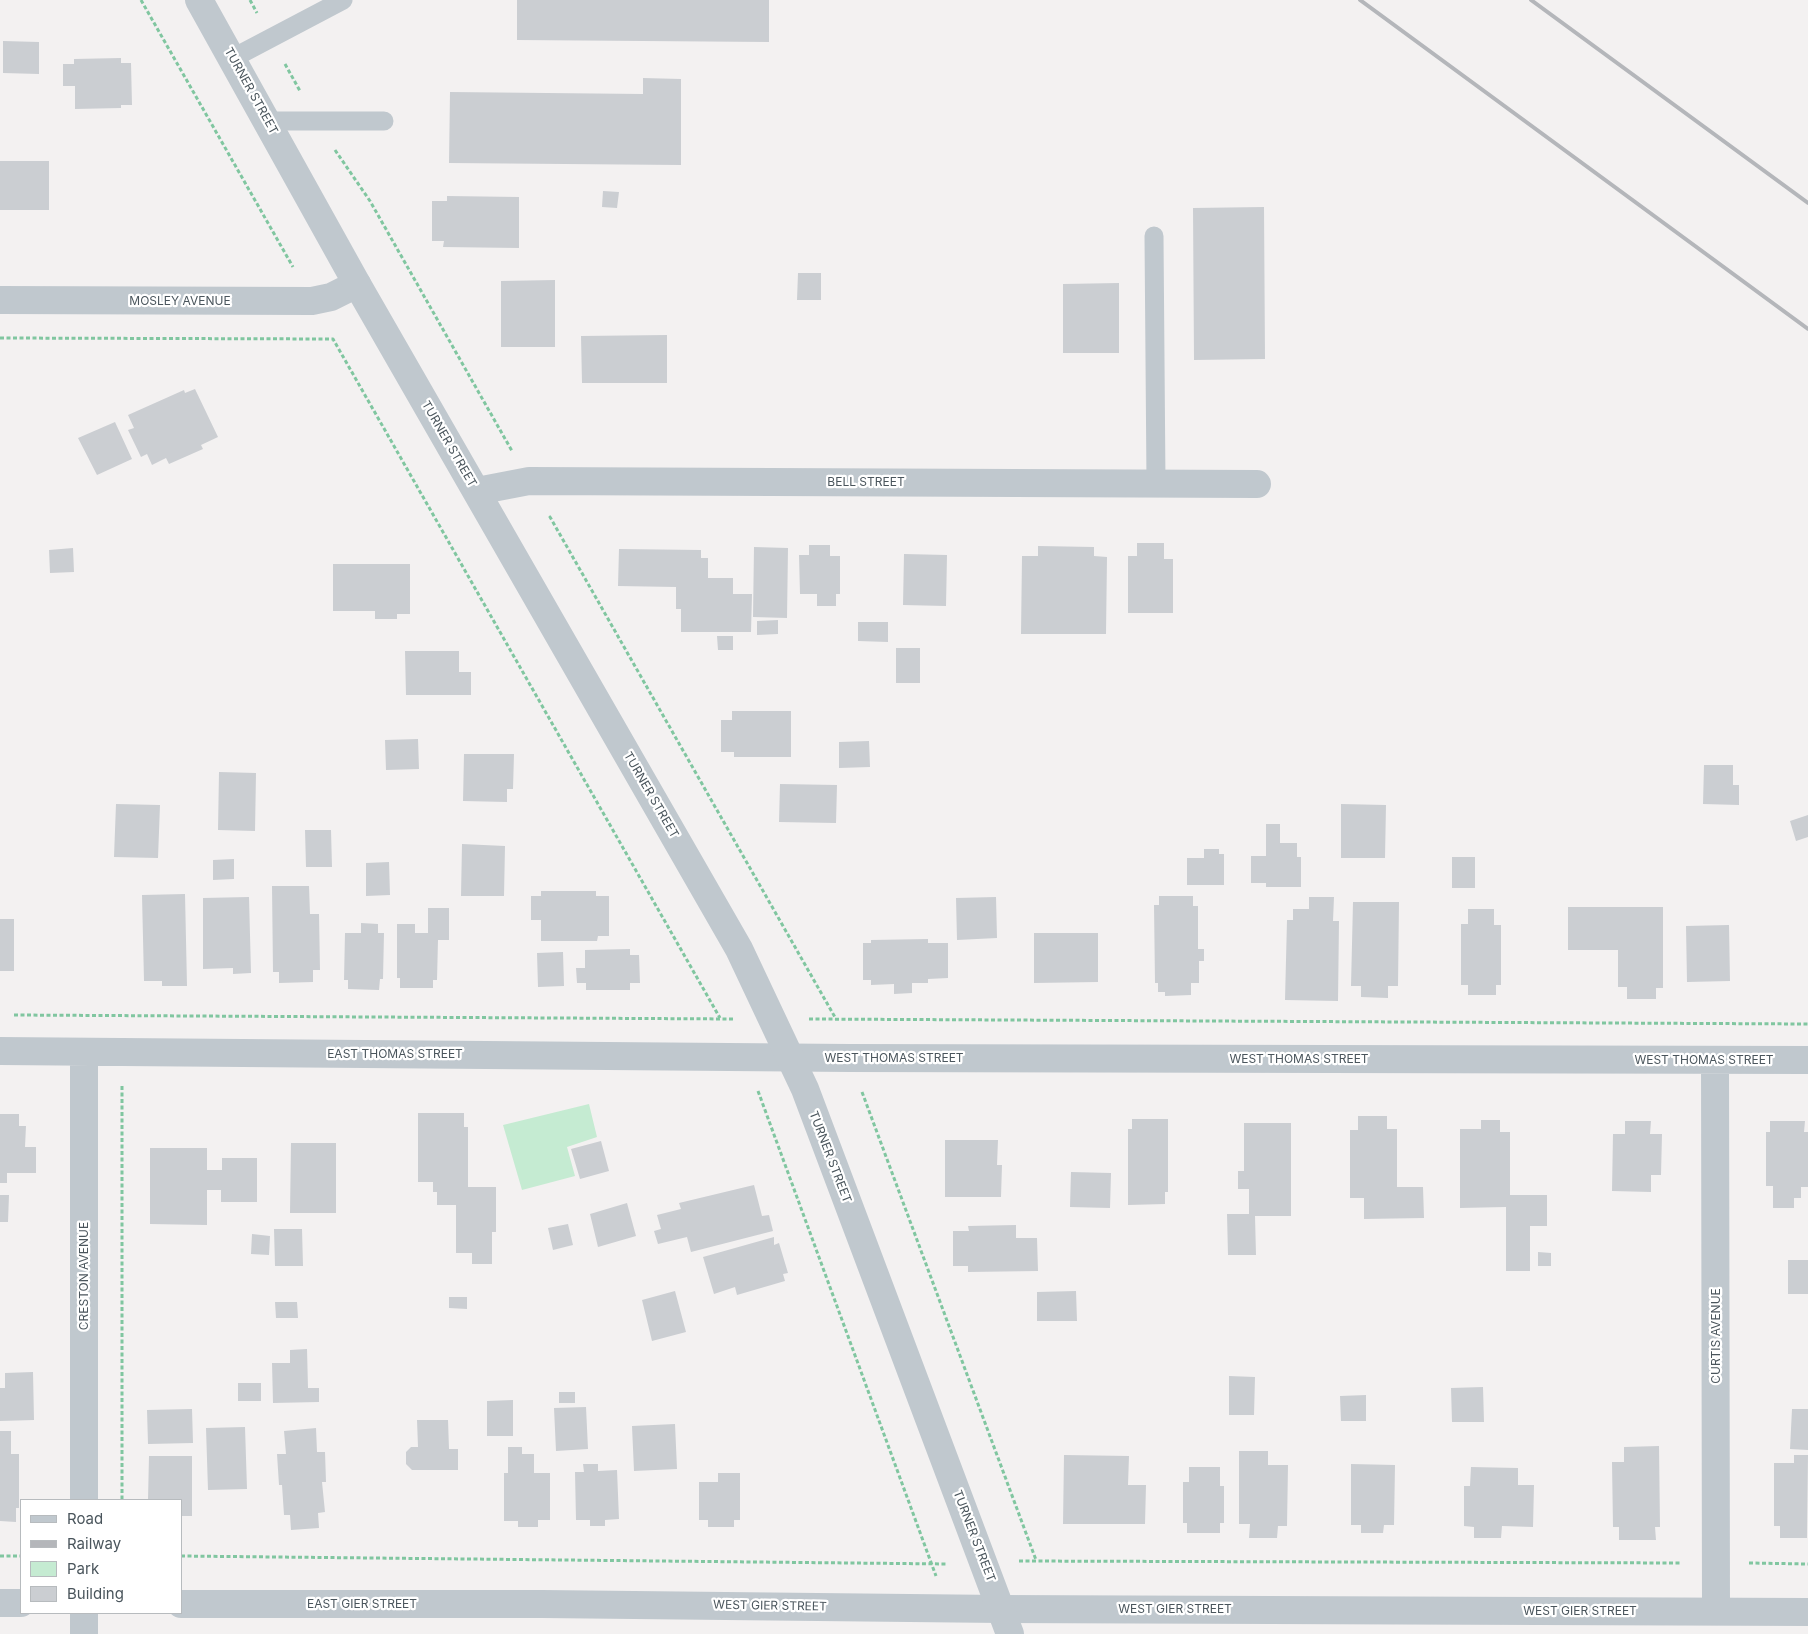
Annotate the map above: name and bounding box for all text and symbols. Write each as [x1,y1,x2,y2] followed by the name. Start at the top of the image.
[221,45,281,137] street label: TURNER STREET
[129,294,231,308] street label: MOSLEY AVENUE
[418,398,480,490] street label: TURNER STREET
[827,475,905,489] street label: BELL STREET
[620,749,682,841] street label: TURNER STREET
[327,1047,463,1061] street label: EAST THOMAS STREET
[824,1051,964,1065] street label: WEST THOMAS STREET
[1229,1052,1369,1066] street label: WEST THOMAS STREET
[1634,1053,1774,1067] street label: WEST THOMAS STREET
[806,1109,854,1205] street label: TURNER STREET
[77,1222,91,1330] street label: CRESTON AVENUE
[1709,1288,1723,1384] street label: CURTIS AVENUE
[950,1488,998,1584] street label: TURNER STREET
[20,1499,182,1614] legend
[67,1509,103,1528] text: Road
[67,1534,121,1553] text: Railway
[67,1559,99,1578] text: Park
[67,1584,124,1603] text: Building
[307,1597,417,1611] street label: EAST GIER STREET
[713,1598,827,1614] street label: WEST GIER STREET
[1118,1602,1232,1616] street label: WEST GIER STREET
[1523,1604,1637,1618] street label: WEST GIER STREET

